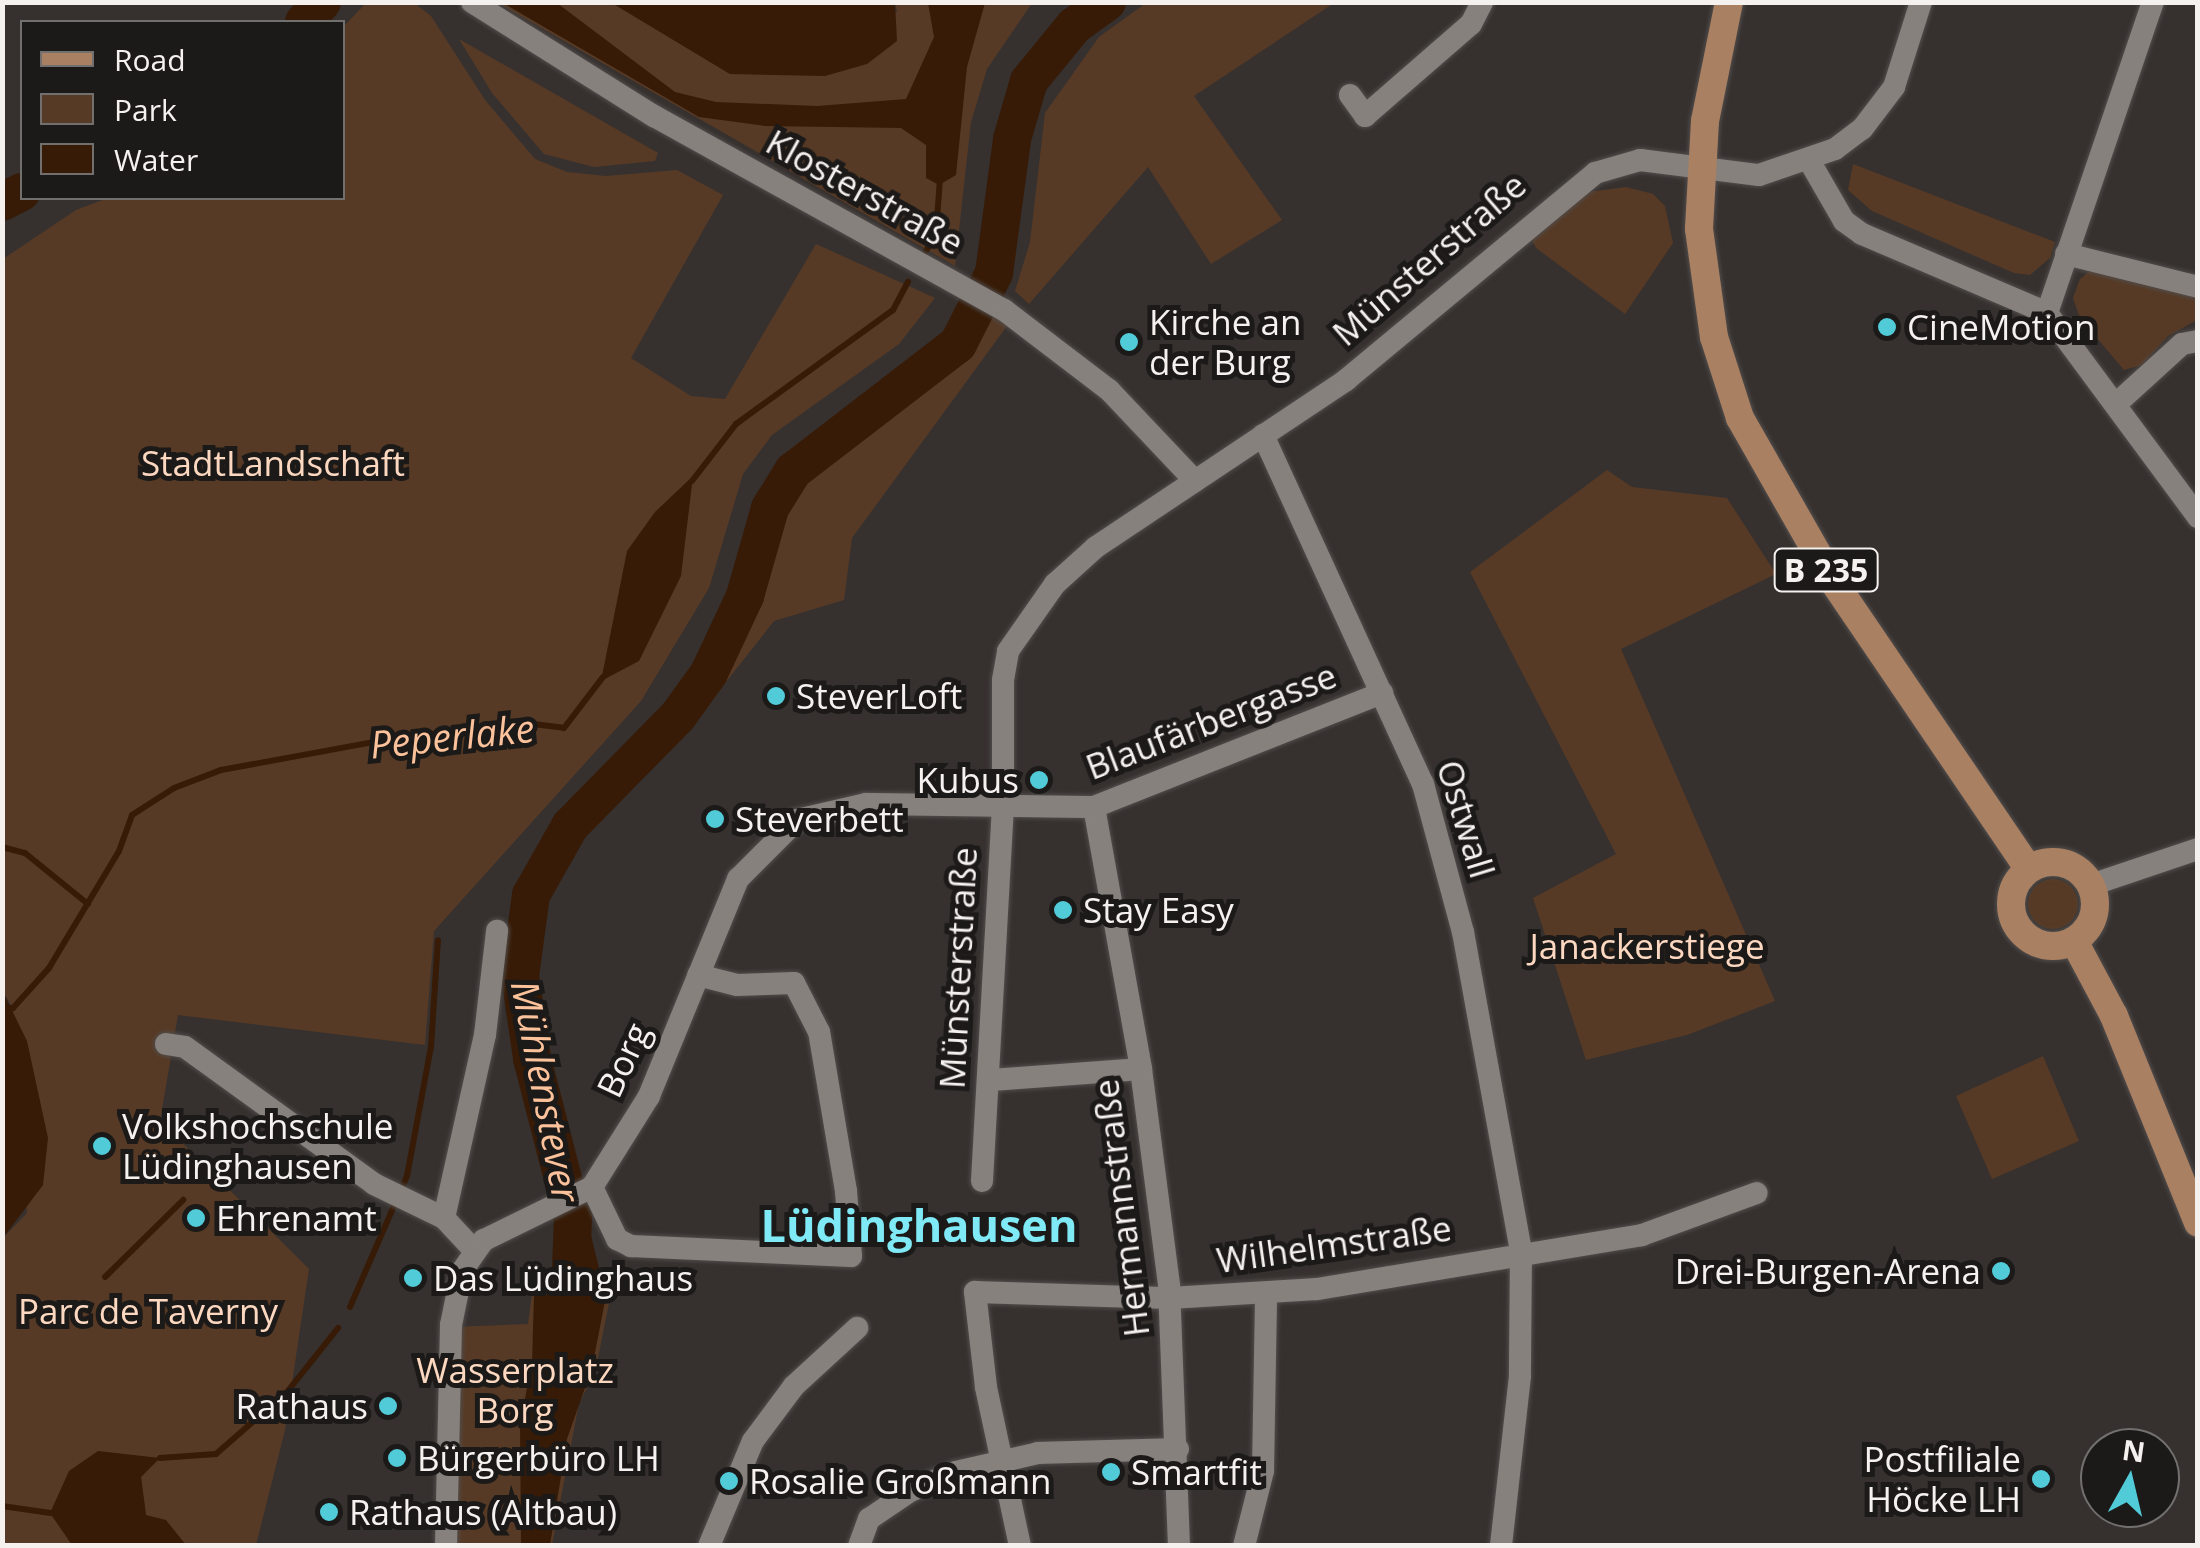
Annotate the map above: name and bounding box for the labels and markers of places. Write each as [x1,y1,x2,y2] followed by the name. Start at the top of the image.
[1149,301,1301,383] place label: Kirche an der Burg
[1907,306,2095,348] place label: CineMotion
[1876,316,1898,338] marker: CineMotion
[1118,331,1140,353] marker: Kirche an der Burg
[796,675,962,717] place label: SteverLoft
[765,685,787,707] marker: SteverLoft
[917,759,1019,801] place label: Kubus
[1028,769,1050,791] marker: Kubus
[735,798,904,840] place label: Steverbett
[704,808,726,830] marker: Steverbett
[1083,889,1234,931] place label: Stay Easy
[1052,899,1074,921] marker: Stay Easy
[122,1105,393,1187] place label: Volkshochschule Lüdinghausen
[91,1135,113,1157] marker: Volkshochschule Lüdinghausen
[216,1197,377,1239] place label: Ehrenamt
[185,1207,207,1229] marker: Ehrenamt
[1675,1250,1981,1292] place label: Drei-Burgen-Arena
[433,1257,693,1299] place label: Das Lüdinghaus
[1990,1260,2012,1282] marker: Drei-Burgen-Arena
[402,1267,424,1289] marker: Das Lüdinghaus
[235,1385,368,1427] place label: Rathaus
[377,1395,399,1417] marker: Rathaus
[417,1437,660,1479] place label: Bürgerbüro LH
[1864,1438,2021,1520] place label: Postfiliale Höcke LH
[386,1447,408,1469] marker: Bürgerbüro LH
[1131,1451,1262,1493] place label: Smartfit
[749,1460,1052,1502] place label: Rosalie Großmann
[1100,1461,1122,1483] marker: Smartfit
[2030,1468,2052,1490] marker: Postfiliale Höcke LH
[718,1470,740,1492] marker: Rosalie Großmann
[349,1491,617,1533] place label: Rathaus (Altbau)
[318,1501,340,1523] marker: Rathaus (Altbau)

